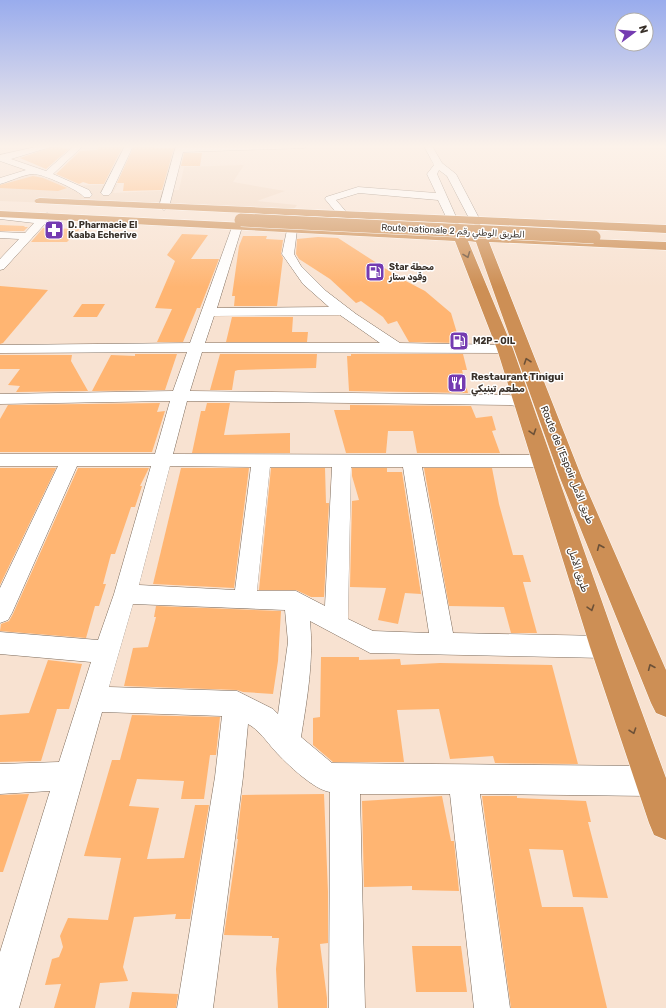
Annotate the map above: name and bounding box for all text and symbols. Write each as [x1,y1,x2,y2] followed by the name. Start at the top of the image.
[614,12,654,52] north arrow
[636,24,650,35] text: N
[43,219,65,241] pharmacy icon: D. Pharmacie El Kaaba Echerive
[68,220,138,240] place label: D. Pharmacie El Kaaba Echerive
[381,222,525,242] street label: Route nationale الطريق الوطني رقم 2
[463,251,471,258] one-way arrow
[364,261,386,283] fuel station icon: Star محطة وقود ستار
[388,262,434,283] place label: Star محطة وقود ستار
[448,330,470,352] fuel station icon: M2P - OIL
[473,336,516,346] place label: M2P - OIL
[524,358,532,365] one-way arrow
[471,371,564,397] place label: Restaurant Tinigui مطعم تينيكي
[446,372,468,394] restaurant icon: Restaurant Tinigui مطعم تينيكي
[538,404,596,526] street label: Route de l’Espoir طريق الأمل
[528,428,537,435] one-way arrow
[597,544,605,551] one-way arrow
[565,546,591,594] street label: طريق الأمل
[586,605,595,612] one-way arrow
[648,664,656,672] one-way arrow
[628,728,637,735] one-way arrow

